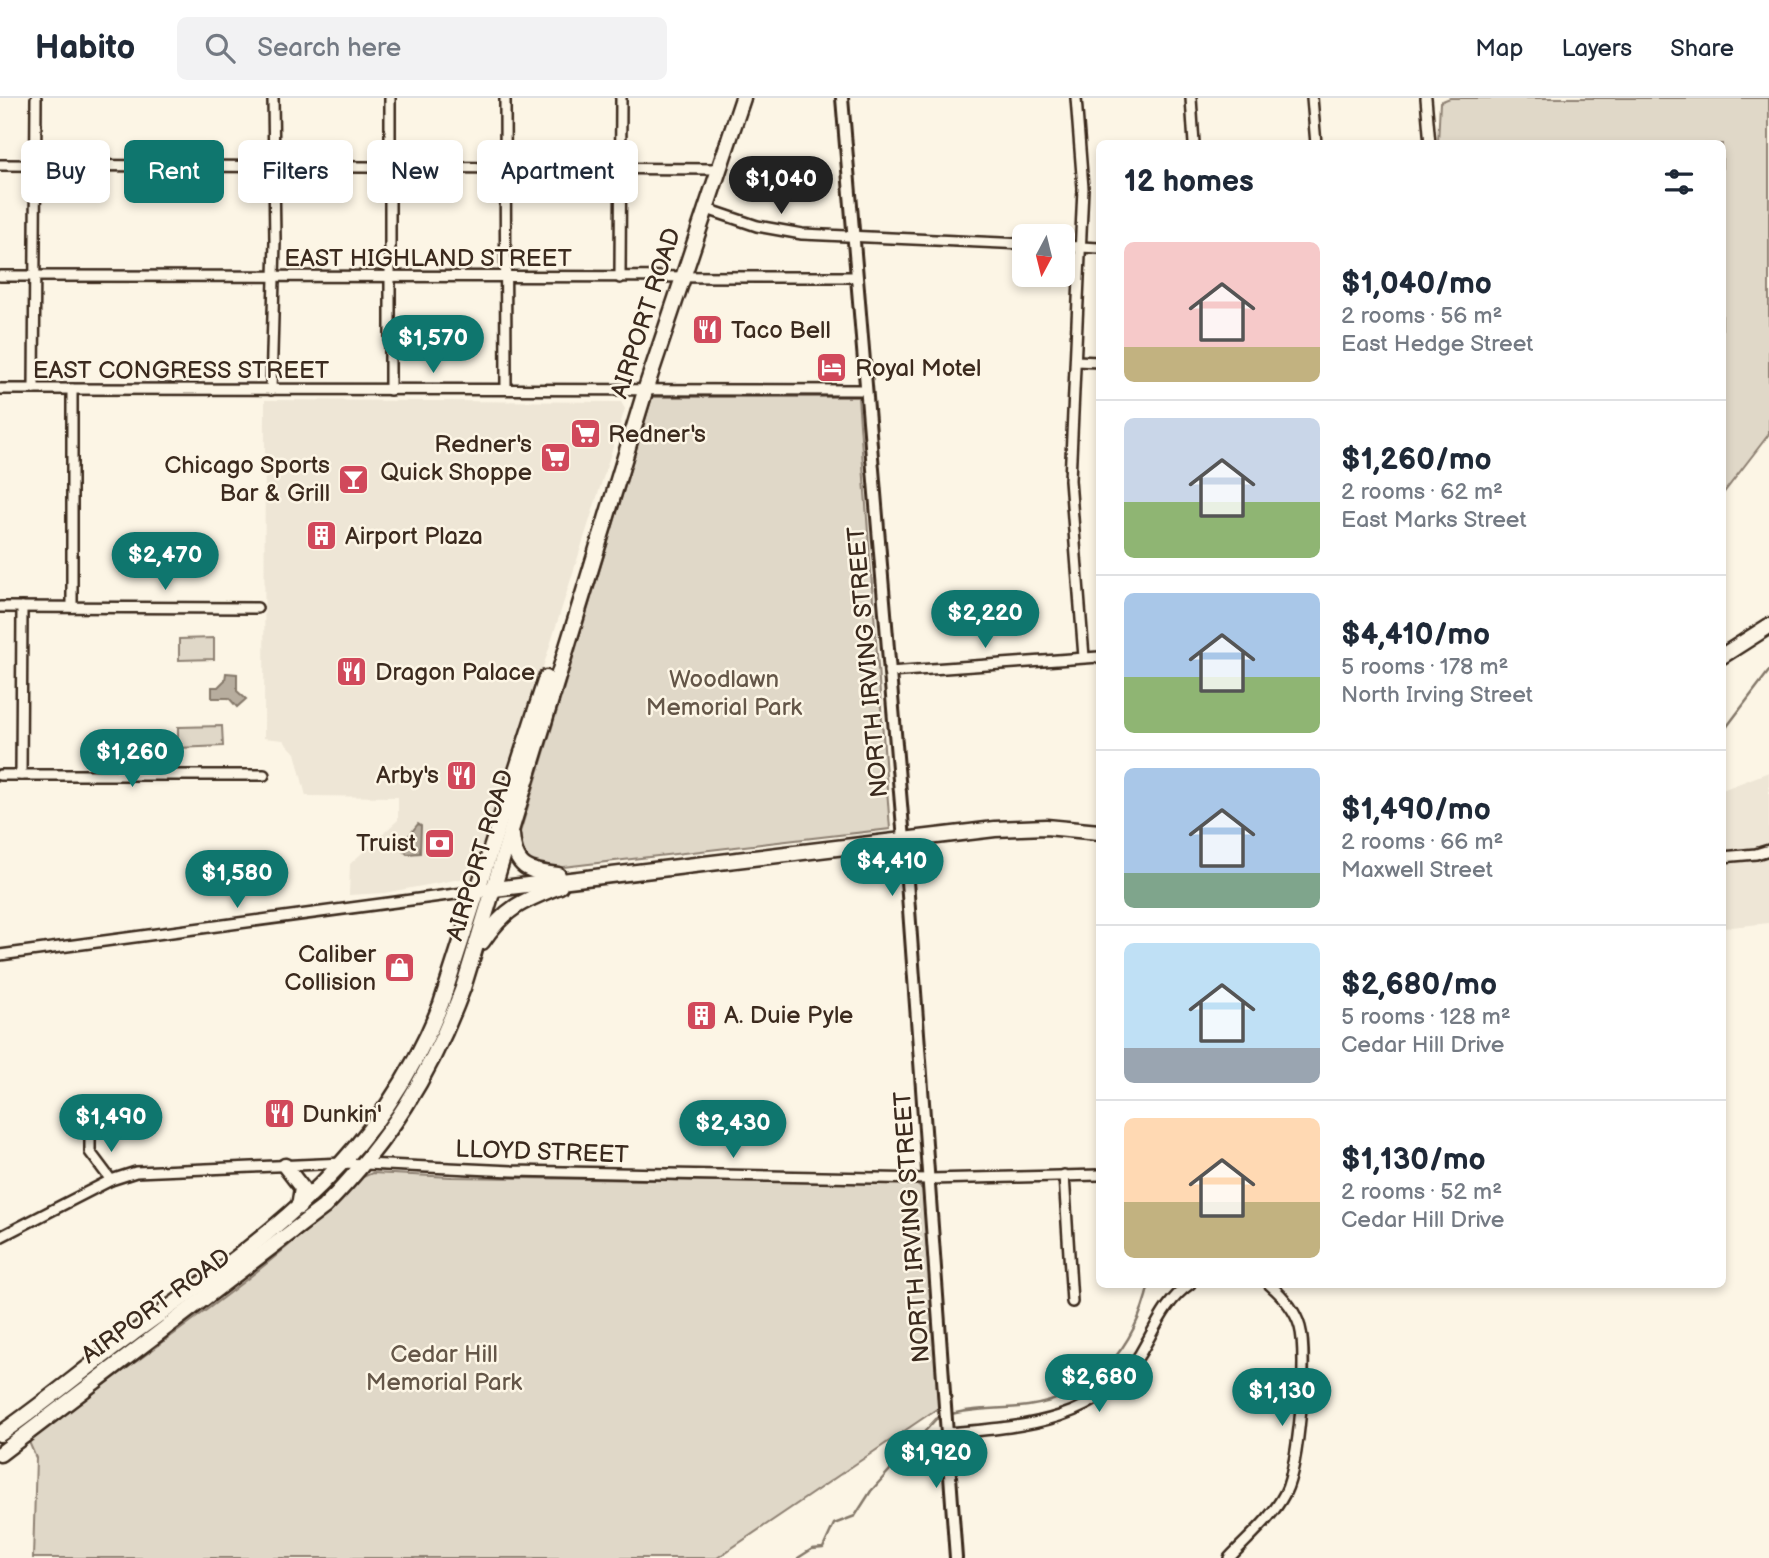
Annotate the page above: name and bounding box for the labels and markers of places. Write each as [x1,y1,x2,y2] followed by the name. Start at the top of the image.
[724,156,838,216] pin: $1,040
[691,313,725,347] restaurant icon: Taco Bell
[376,316,490,375] pin: $1,570
[731,316,831,345] place label: Taco Bell
[815,351,849,385] hotel icon: Royal Motel
[855,354,981,383] place label: Royal Motel
[568,417,602,451] supermarket icon: Redner's
[608,420,706,449] place label: Redner's
[380,430,532,487] place label: Redner's Quick Shoppe
[538,441,572,475] supermarket icon: Redner's Quick Shoppe
[164,451,330,508] place label: Chicago Sports Bar & Grill
[336,462,370,496] bar icon: Chicago Sports Bar & Grill
[305,519,339,553] building icon: Airport Plaza
[345,522,483,551] place label: Airport Plaza
[108,532,222,592] pin: $2,470
[928,590,1042,650] pin: $2,220
[335,655,369,689] restaurant icon: Dragon Palace
[375,658,535,687] place label: Dragon Palace
[75,730,189,789] pin: $1,260
[445,758,479,792] restaurant icon: Arby's
[376,761,439,790] place label: Arby's
[422,826,456,860] bank icon: Truist
[356,829,417,858] place label: Truist
[835,838,949,898] pin: $4,410
[180,850,294,910] pin: $1,580
[284,940,376,997] place label: Caliber Collision
[382,951,416,985] shop icon: Caliber Collision
[684,998,718,1032] building icon: A. Duie Pyle
[724,1001,853,1030] place label: A. Duie Pyle
[54,1094,168,1154] pin: $1,490
[262,1097,296,1131] restaurant icon: Dunkin'
[302,1100,382,1129] place label: Dunkin'
[676,1100,790,1160] pin: $2,430
[1042,1354,1156,1414] pin: $2,680
[1225,1368,1339,1428] pin: $1,130
[879,1430,993,1490] pin: $1,920

